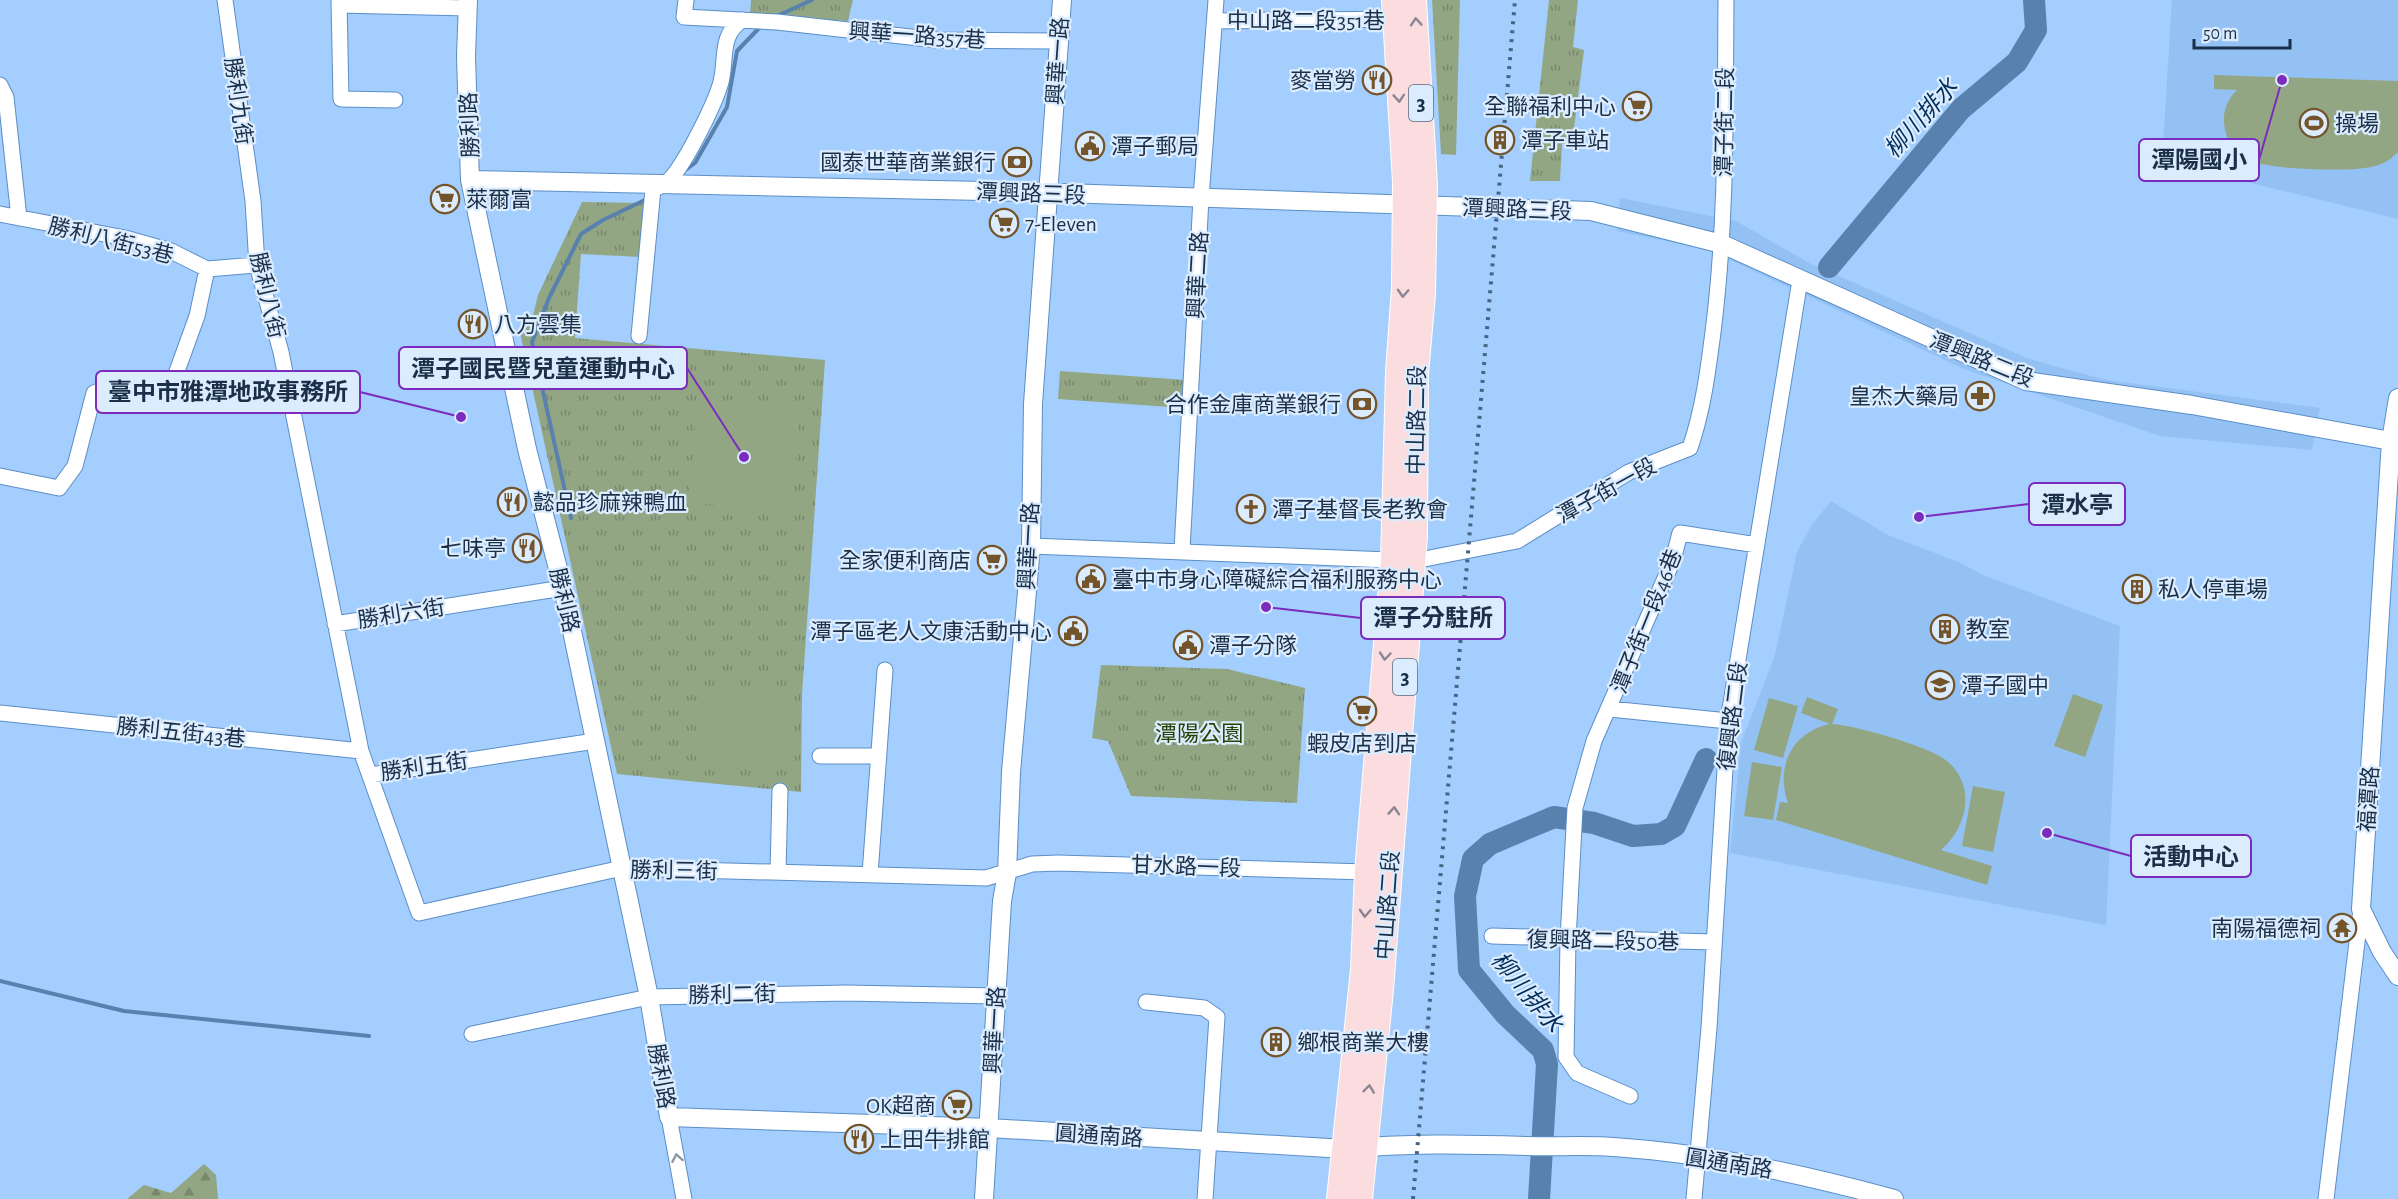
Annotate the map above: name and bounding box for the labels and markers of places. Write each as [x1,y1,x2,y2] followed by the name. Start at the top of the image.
[1361,64,1393,96] restaurant icon: 麥當勞
[1290,69,1356,92] place label: 麥當勞
[1621,90,1653,122] supermarket icon: 全聯福利中心
[1484,95,1616,118] place label: 全聯福利中心
[2298,107,2330,139] sports icon: 操場
[2335,112,2379,135] place label: 操場
[1484,124,1516,156] building icon: 潭子車站
[1521,129,1609,152] place label: 潭子車站
[1074,130,1106,162] public building icon: 潭子郵局
[1111,135,1199,158] place label: 潭子郵局
[2139,139,2259,181] callout: 潭陽國小
[1001,146,1033,178] bank icon: 國泰世華商業銀行
[820,151,996,174] place label: 國泰世華商業銀行
[429,183,461,215] supermarket icon: 萊爾富
[466,188,532,211] place label: 萊爾富
[988,207,1020,239] supermarket icon: 7-Eleven
[1025,213,1097,235] place label: 7-Eleven
[457,308,489,340] restaurant icon: 八方雲集
[494,313,582,336] place label: 八方雲集
[399,347,687,389] callout: 潭子國民暨兒童運動中心
[96,371,360,413] callout: 臺中市雅潭地政事務所
[1964,380,1996,412] pharmacy icon: 皇杰大藥局
[1849,385,1959,408] place label: 皇杰大藥局
[1346,388,1378,420] bank icon: 合作金庫商業銀行
[1165,393,1341,416] place label: 合作金庫商業銀行
[2029,483,2125,525] callout: 潭水亭
[496,486,528,518] restaurant icon: 懿品珍麻辣鴨血
[533,491,687,514] place label: 懿品珍麻辣鴨血
[1235,493,1267,525] church icon: 潭子基督長老教會
[1272,498,1448,521] place label: 潭子基督長老教會
[511,532,543,564] restaurant icon: 七味亭
[440,537,506,560] place label: 七味亭
[976,544,1008,576] supermarket icon: 全家便利商店
[839,549,971,572] place label: 全家便利商店
[1075,563,1107,595] public building icon: 臺中市身心障礙綜合福利服務中心
[1112,568,1442,591] place label: 臺中市身心障礙綜合福利服務中心
[2121,573,2153,605] building icon: 私人停車場
[2158,578,2268,601] place label: 私人停車場
[1361,597,1505,639] callout: 潭子分駐所
[1929,613,1961,645] building icon: 教室
[1057,615,1089,647] public building icon: 潭子區老人文康活動中心
[1966,618,2010,641] place label: 教室
[810,620,1052,643] place label: 潭子區老人文康活動中心
[1172,629,1204,661] public building icon: 潭子分隊
[1209,634,1297,657] place label: 潭子分隊
[1924,669,1956,701] school or university icon: 潭子國中
[1961,674,2049,697] place label: 潭子國中
[1346,695,1378,727] supermarket icon: 蝦皮店到店
[1307,732,1417,755] place label: 蝦皮店到店
[2131,835,2251,877] callout: 活動中心
[2326,912,2358,944] temple icon: 南陽福德祠
[2211,917,2321,940] place label: 南陽福德祠
[1260,1026,1292,1058] building icon: 鄉根商業大樓
[1297,1031,1429,1054] place label: 鄉根商業大樓
[941,1089,973,1121] supermarket icon: OK超商
[866,1094,936,1117] place label: OK超商
[843,1123,875,1155] restaurant icon: 上田牛排館
[880,1128,990,1151] place label: 上田牛排館

